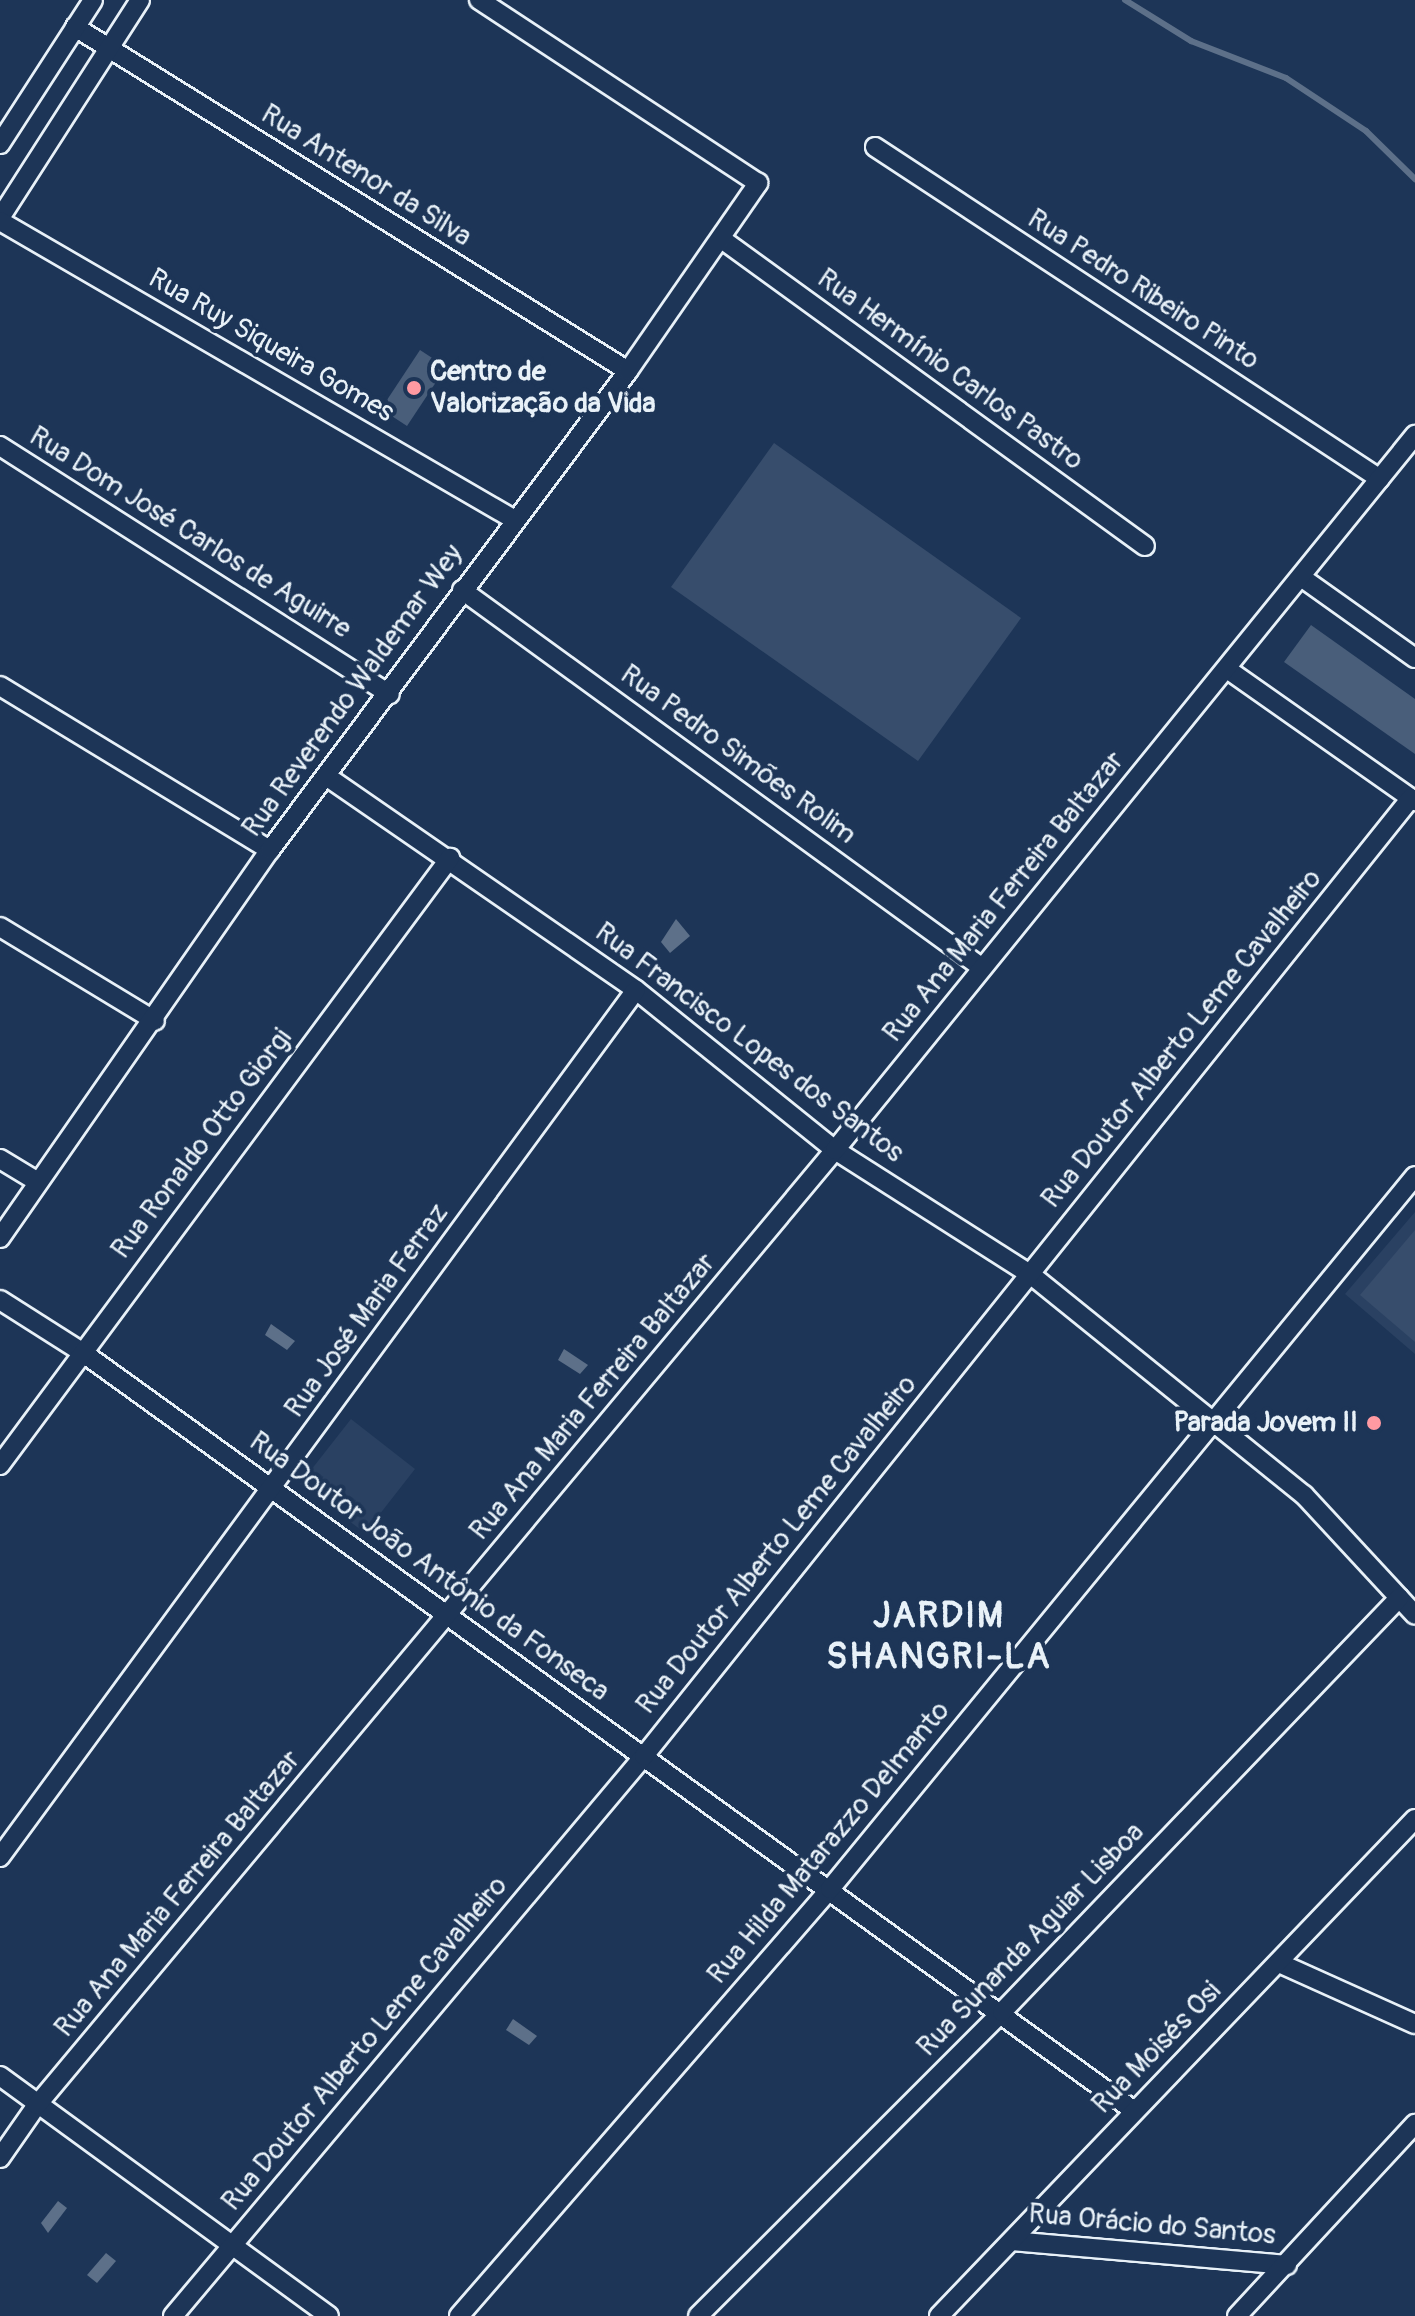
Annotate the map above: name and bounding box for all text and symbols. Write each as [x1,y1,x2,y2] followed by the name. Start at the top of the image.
[255,98,477,254] street label: Rua Antenor da Silva
[1021,203,1265,377] street label: Rua Pedro Ribeiro Pinto
[142,262,400,430] street label: Rua Ruy Siqueira Gomes
[810,262,1090,478] street label: Rua Hermínio Carlos Pastro
[430,355,655,421] place label: Centro de Valorização da Vida
[405,379,423,397] marker: Centro de Valorização da Vida
[23,420,357,646] street label: Rua Dom José Carlos de Aguirre
[236,538,470,844] street label: Rua Reverendo Waldemar Wey
[614,658,862,852] street label: Rua Pedro Simões Rolim
[876,745,1132,1049] street label: Rua Ana Maria Ferreira Baltazar
[1035,863,1329,1215] street label: Rua Doutor Alberto Leme Cavalheiro
[588,916,910,1170] street label: Rua Francisco Lopes dos Santos
[105,1022,299,1266] street label: Rua Ronaldo Otto Giorgi
[278,1198,456,1424] street label: Rua José Maria Ferraz
[463,1247,723,1547] street label: Rua Ana Maria Ferreira Baltazar
[630,1369,924,1721] street label: Rua Doutor Alberto Leme Cavalheiro
[1174,1406,1358,1440] place label: Parada Jovem II
[1365,1414,1383,1432] marker: Parada Jovem II
[243,1425,615,1709] street label: Rua Doutor João Antônio da Fonseca
[826,1593,1052,1678] district label: JARDIM SHANGRI-LA
[701,1695,957,1991] street label: Rua Hilda Matarazzo Delmanto
[48,1744,308,2044] street label: Rua Ana Maria Ferreira Baltazar
[911,1816,1151,2064] street label: Rua Sunanda Aguiar Lisboa
[215,1870,515,2218] street label: Rua Doutor Alberto Leme Cavalheiro
[1086,1975,1228,2121] street label: Rua Moisés Osi
[1027,2197,1277,2253] street label: Rua Orácio do Santos

